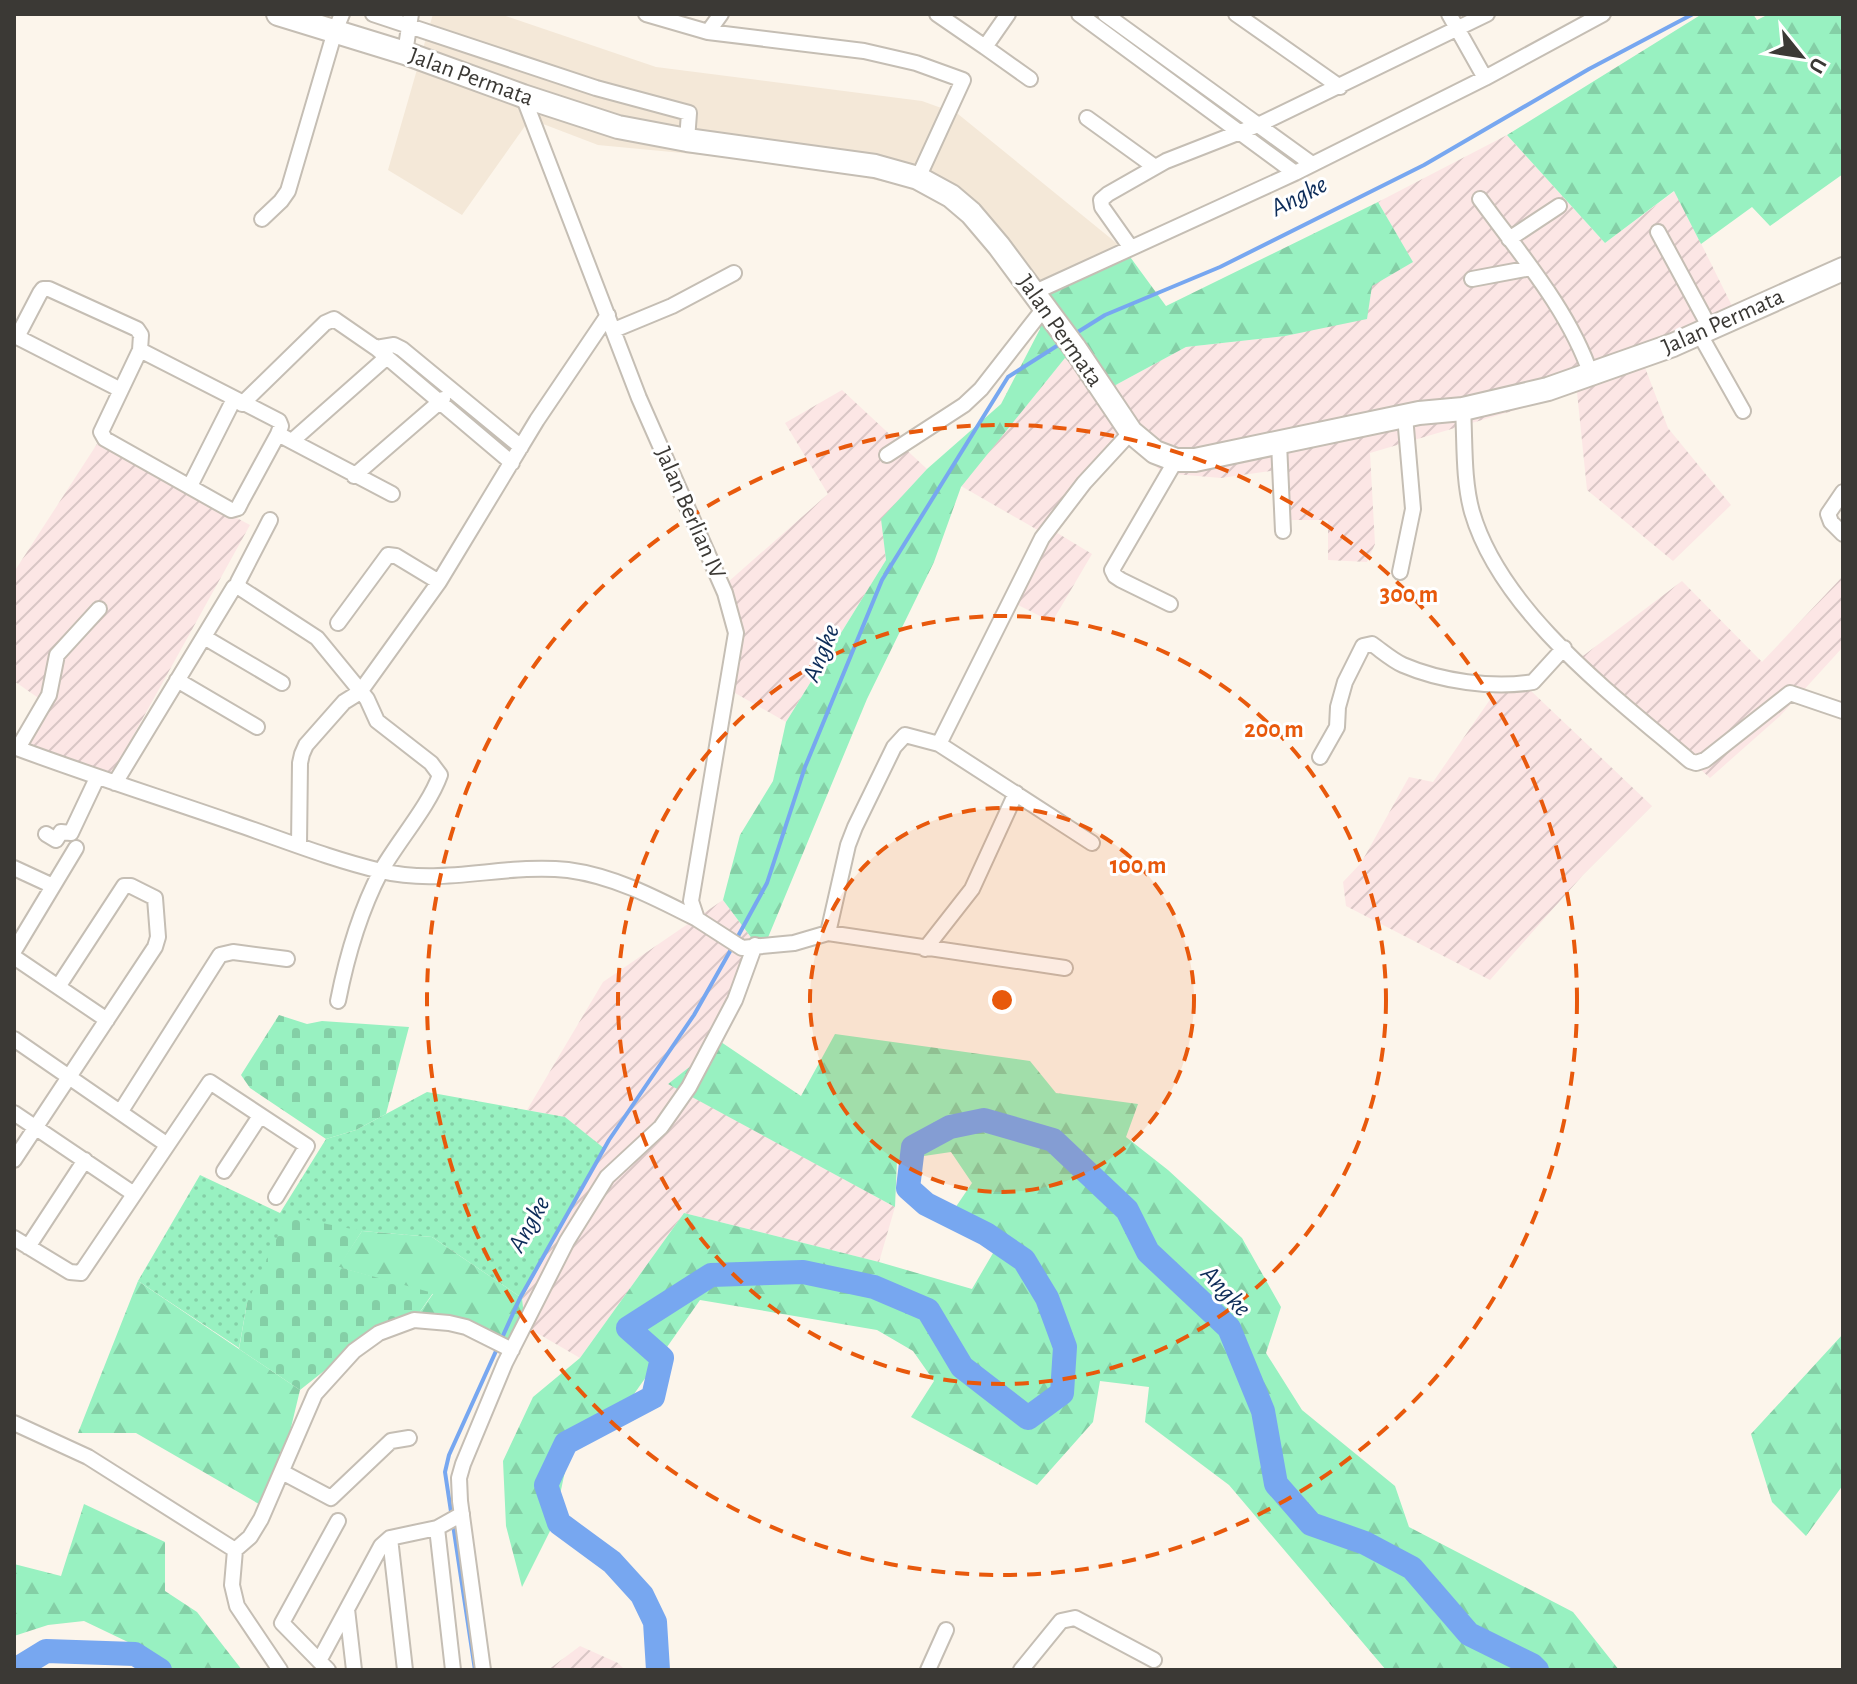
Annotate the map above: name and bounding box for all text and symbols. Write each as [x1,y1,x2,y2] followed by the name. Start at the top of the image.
[1761,16,1841,96] north arrow
[406,43,536,111] street label: Jalan Permata
[1804,54,1830,77] text: U
[1266,171,1332,222] water label: Angke
[1013,271,1107,391] street label: Jalan Permata
[1659,284,1787,360] street label: Jalan Permata
[650,444,730,583] street label: Jalan Berlian IV
[1380,583,1438,607] text: 300 m
[797,620,844,686] water label: Angke
[1244,718,1304,742] text: 200 m
[1110,854,1166,878] text: 100 m
[988,986,1016,1014] centre of rings
[503,1192,555,1257] water label: Angke
[1196,1260,1256,1322] water label: Angke

